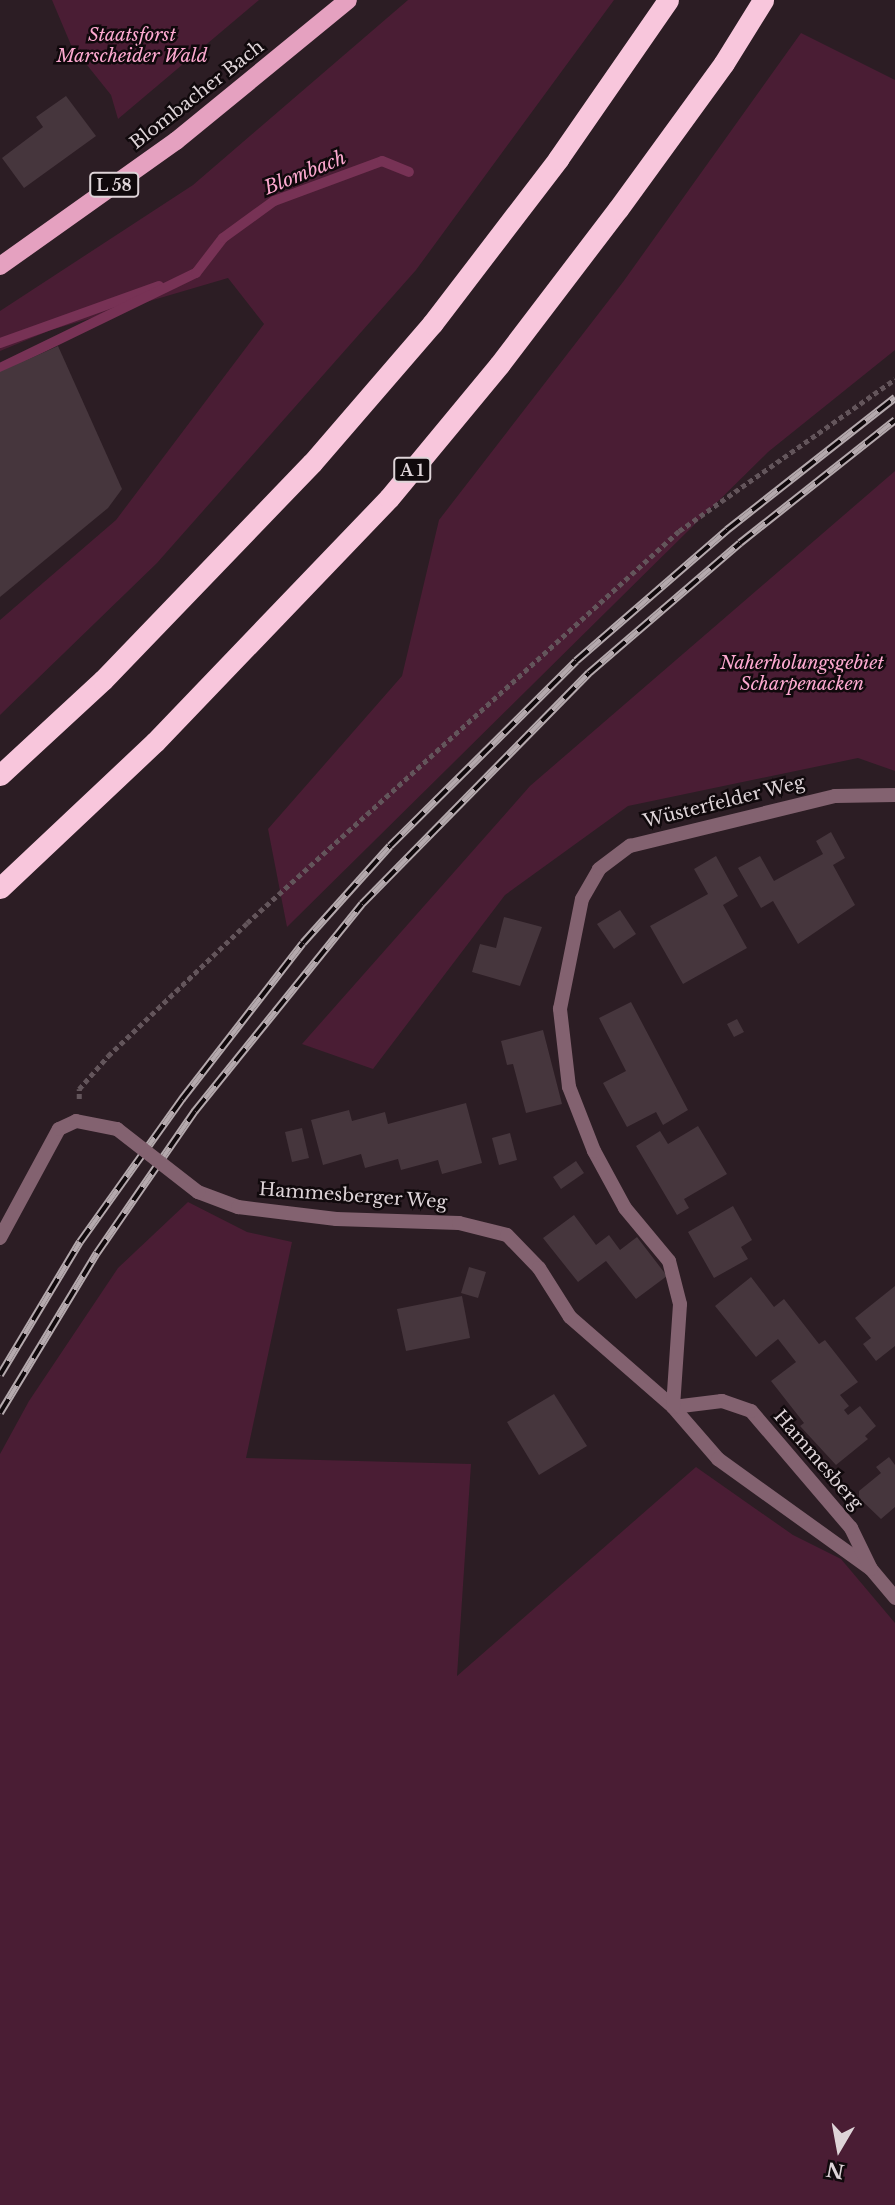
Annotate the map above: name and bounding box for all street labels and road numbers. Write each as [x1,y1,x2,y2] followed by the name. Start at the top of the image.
[126,36,268,154] street label: Blombacher Bach
[88,172,140,197] road number: L 58
[393,457,431,482] road number: A 1
[640,771,808,833] street label: Wüsterfelder Weg
[257,1179,449,1213] street label: Hammesberger Weg
[769,1406,867,1514] street label: Hammesberg

